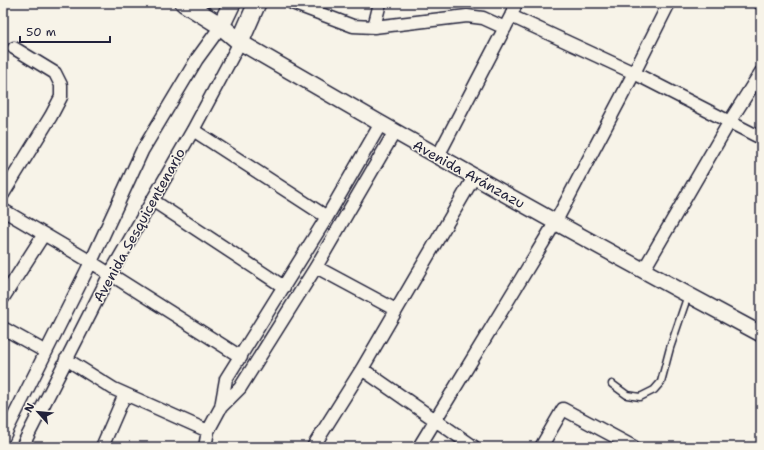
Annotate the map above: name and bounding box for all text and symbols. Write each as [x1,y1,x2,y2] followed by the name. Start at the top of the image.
[20,18,110,44] scale bar
[26,24,56,40] text: 50 m
[410,136,528,212] street label: Avenida Aránzazu
[89,145,189,305] street label: Avenida Sesquicentenario
[18,392,58,432] north arrow
[21,400,38,415] text: N

